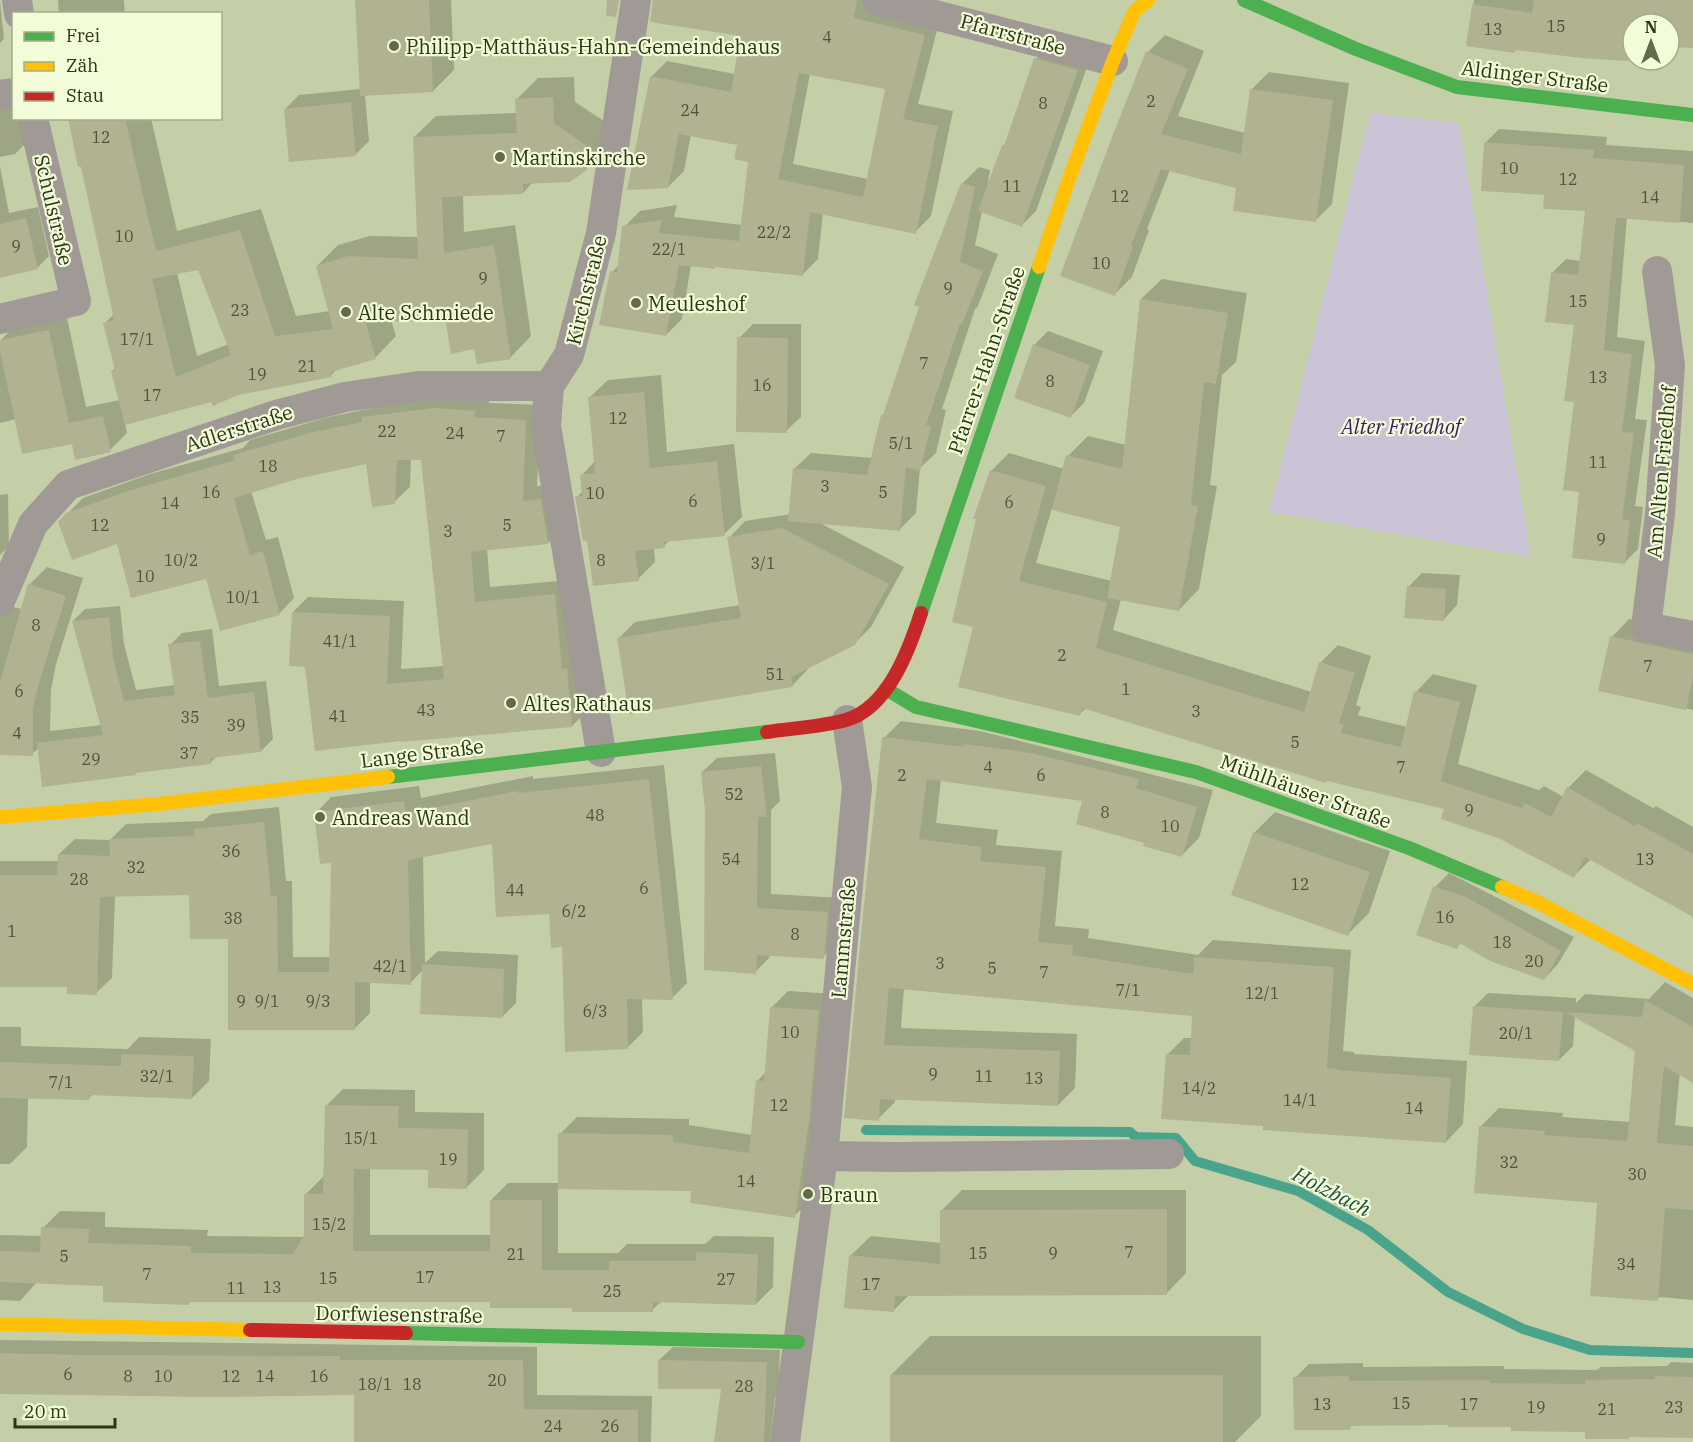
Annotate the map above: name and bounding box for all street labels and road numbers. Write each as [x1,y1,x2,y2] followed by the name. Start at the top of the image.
[957,7,1069,61] street label: Pfarrstraße
[1460,54,1610,98] street label: Aldinger Straße
[28,152,80,268] street label: Schulstraße
[559,232,613,348] street label: Kirchstraße
[941,263,1031,457] street label: Pfarrer-Hahn-Straße
[1640,384,1682,559] street label: Am Alten Friedhof
[182,398,296,458] street label: Adlerstraße
[359,732,485,774] street label: Lange Straße
[1217,748,1395,834] street label: Mühlhäuser Straße
[824,877,862,999] street label: Lammstraße
[315,1299,483,1329] street label: Dorfwiesenstraße

